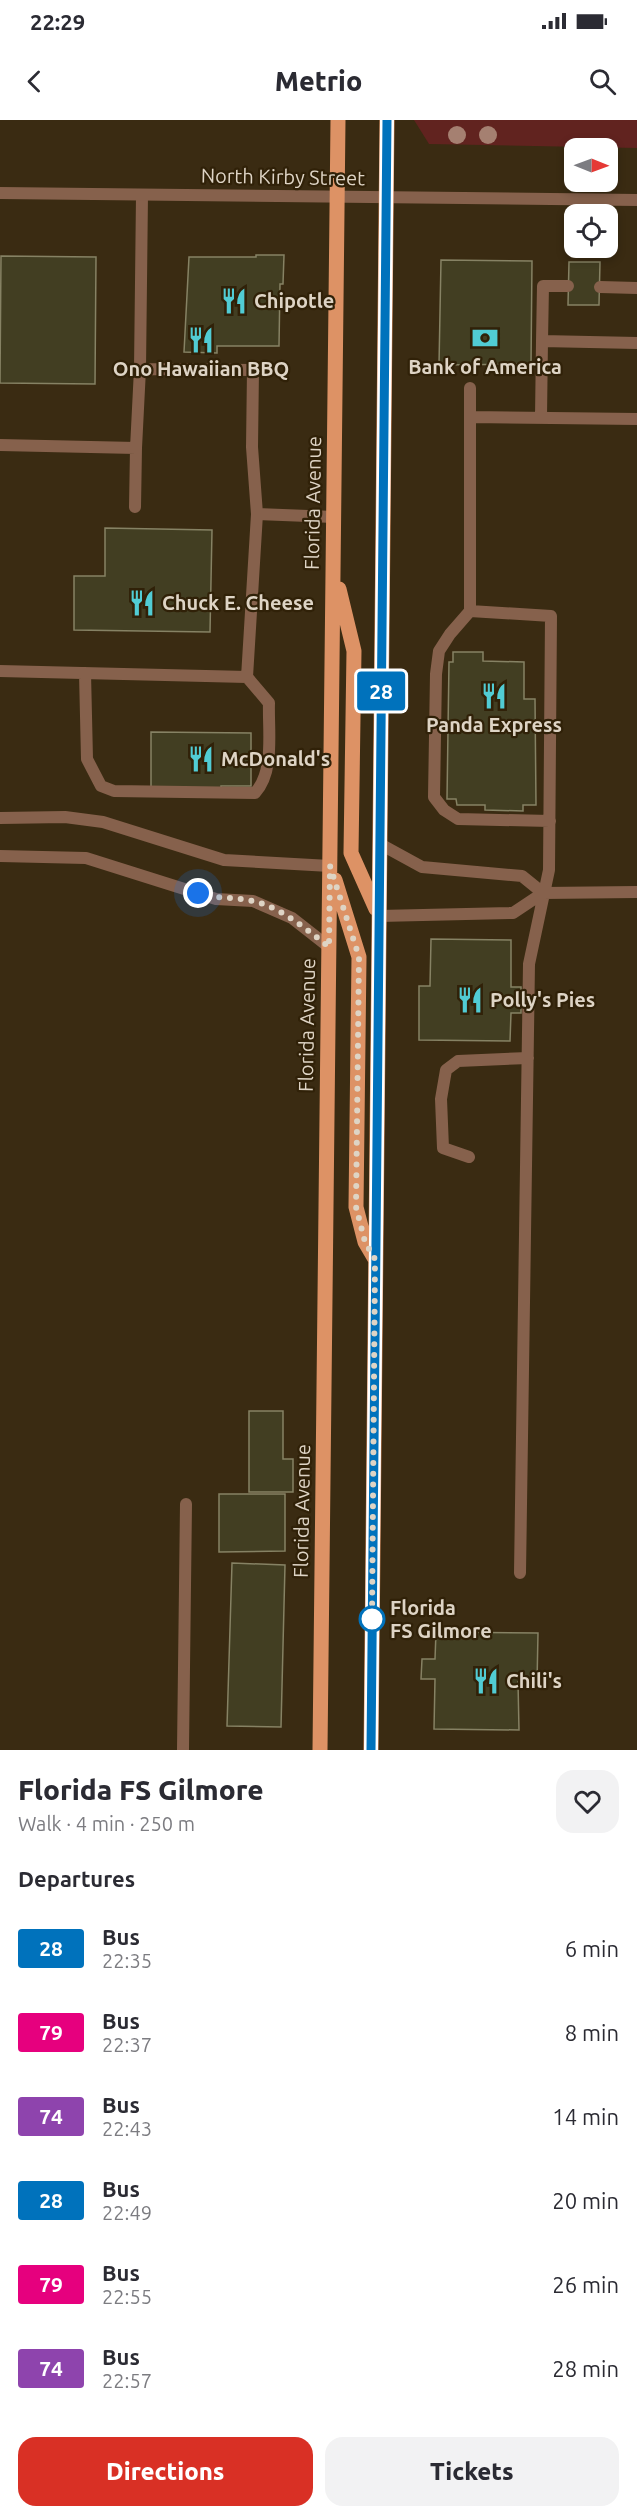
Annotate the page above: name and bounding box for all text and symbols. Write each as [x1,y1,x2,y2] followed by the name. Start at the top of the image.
[30,9,85,34] text: 22:29
[18,65,51,98] icon: back
[586,65,619,98] icon: search
[275,66,362,96] text: Metrio
[564,138,618,192] north arrow
[564,138,618,258] map controls
[201,164,365,189] street label: North Kirby Street
[564,204,618,258] button: locate
[219,286,249,316] restaurant icon: Chipotle
[254,289,334,312] place label: Chipotle
[470,323,500,353] bank icon: Bank of America
[186,325,216,355] restaurant icon: Ono Hawaiian BBQ
[408,355,562,378] place label: Bank of America
[113,357,289,380] place label: Ono Hawaiian BBQ
[300,436,325,570] street label: Florida Avenue
[127,588,157,618] restaurant icon: Chuck E. Cheese
[162,591,314,614] place label: Chuck E. Cheese
[354,672,408,710] line badge: 28
[369,679,393,703] text: 28
[479,681,509,711] restaurant icon: Panda Express
[426,713,562,736] place label: Panda Express
[186,744,216,774] restaurant icon: McDonald's
[221,747,330,770] place label: McDonald's
[183,878,213,908] your location
[294,958,319,1092] street label: Florida Avenue
[455,985,485,1015] restaurant icon: Polly's Pies
[490,988,595,1011] place label: Polly's Pies
[289,1444,314,1578] street label: Florida Avenue
[390,1596,492,1642] place label: Florida FS Gilmore
[359,1606,385,1632] marker: Florida FS Gilmore
[471,1666,501,1696] restaurant icon: Chili's
[506,1669,562,1692] place label: Chili's
[556,1770,619,1833] button: heart
[18,1774,264,1805] text: Florida FS Gilmore
[18,1812,195,1835] text: Walk · 4 min · 250 m
[18,1866,135,1891] text: Departures
[102,1924,140,1949] text: Bus
[39,1936,63,1960] text: 28
[565,1936,619,1961] text: 6 min
[102,1949,152,1972] text: 22:35
[102,2008,140,2033] text: Bus
[39,2020,63,2044] text: 79
[565,2020,619,2045] text: 8 min
[102,2033,152,2056] text: 22:37
[102,2092,140,2117] text: Bus
[39,2104,63,2128] text: 74
[552,2104,619,2129] text: 14 min
[102,2117,152,2140] text: 22:43
[102,2176,140,2201] text: Bus
[39,2188,63,2212] text: 28
[552,2188,619,2213] text: 20 min
[102,2201,152,2224] text: 22:49
[102,2260,140,2285] text: Bus
[39,2272,63,2296] text: 79
[552,2272,619,2297] text: 26 min
[102,2285,152,2308] text: 22:55
[102,2344,140,2369] text: Bus
[39,2356,63,2380] text: 74
[552,2356,619,2381] text: 28 min
[102,2369,152,2392] text: 22:57
[18,2437,313,2506] button: Directions
[325,2437,619,2506] button: Tickets

